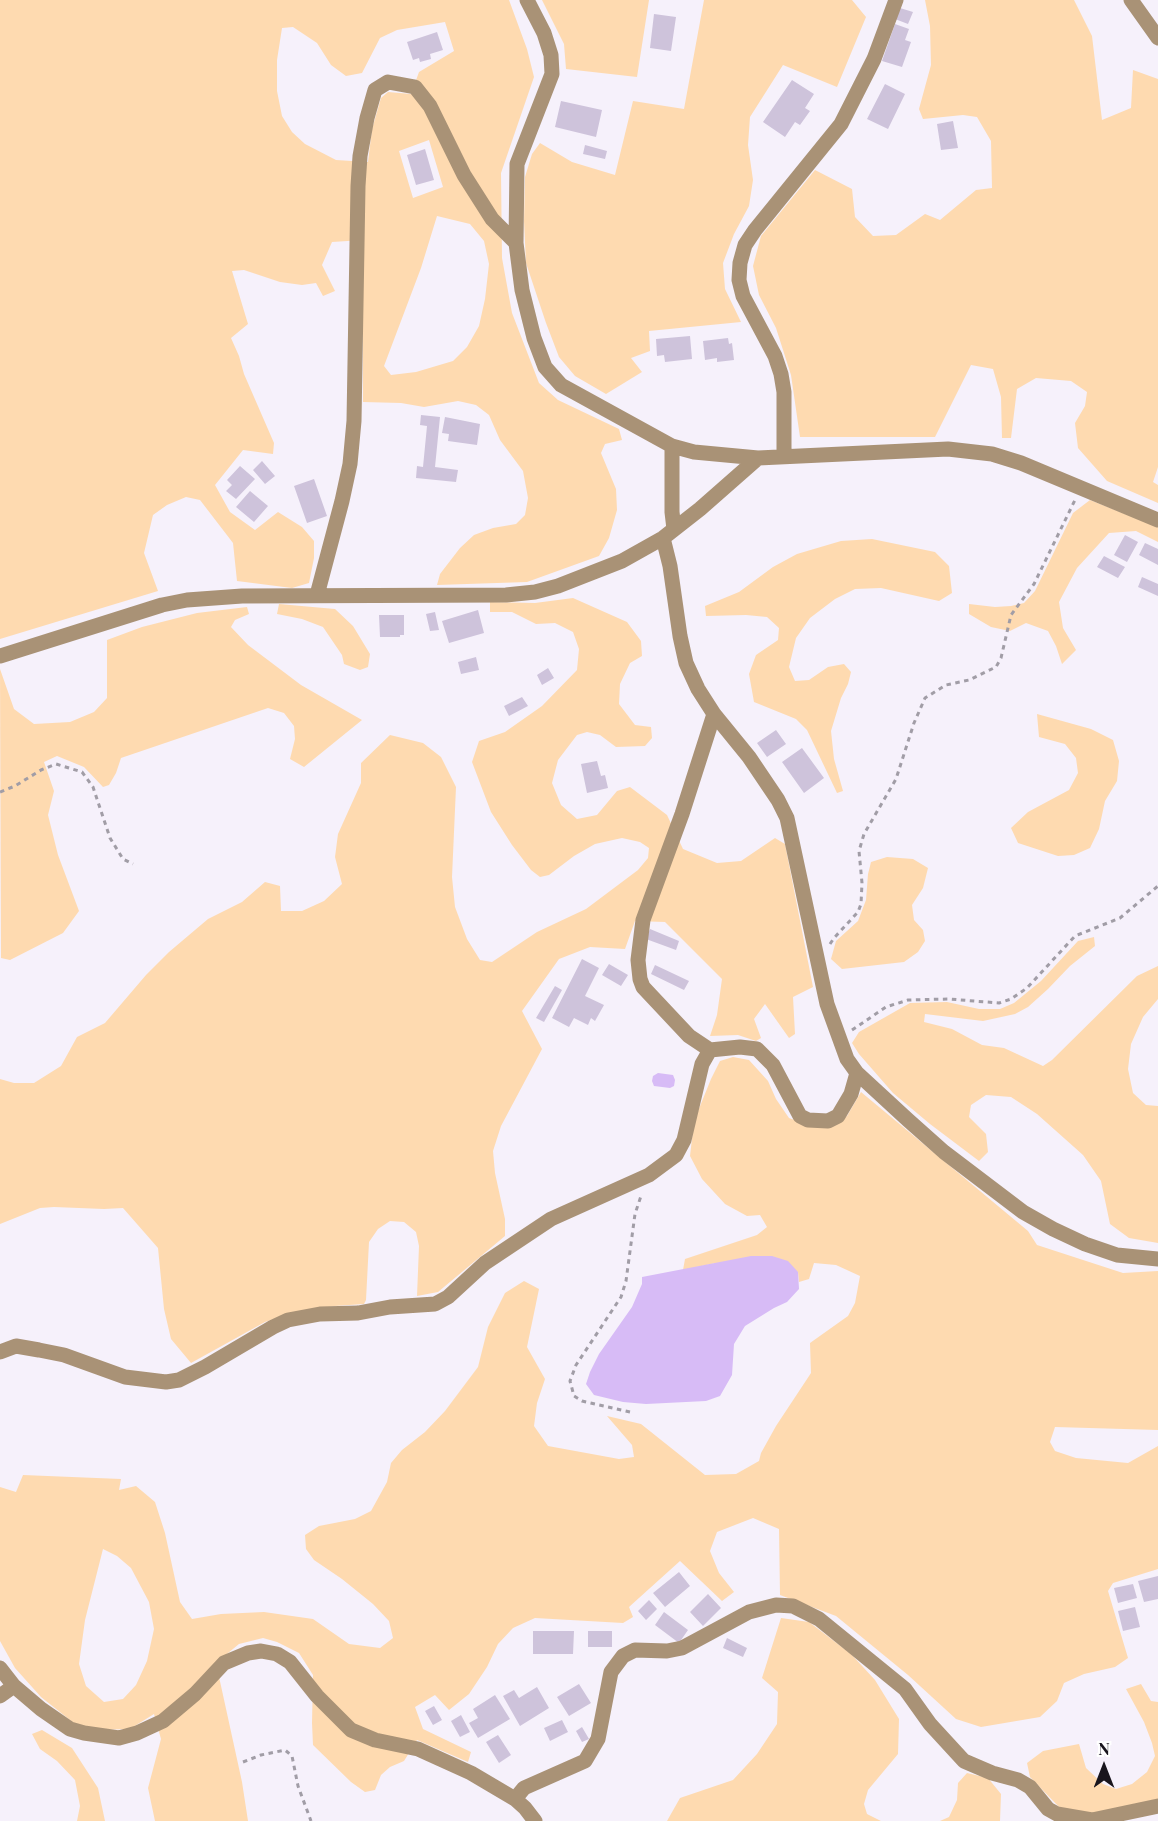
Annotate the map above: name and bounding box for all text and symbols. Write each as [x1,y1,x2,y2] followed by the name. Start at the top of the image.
[1074,1737,1134,1797] north arrow
[1098,1738,1110,1759] text: N

